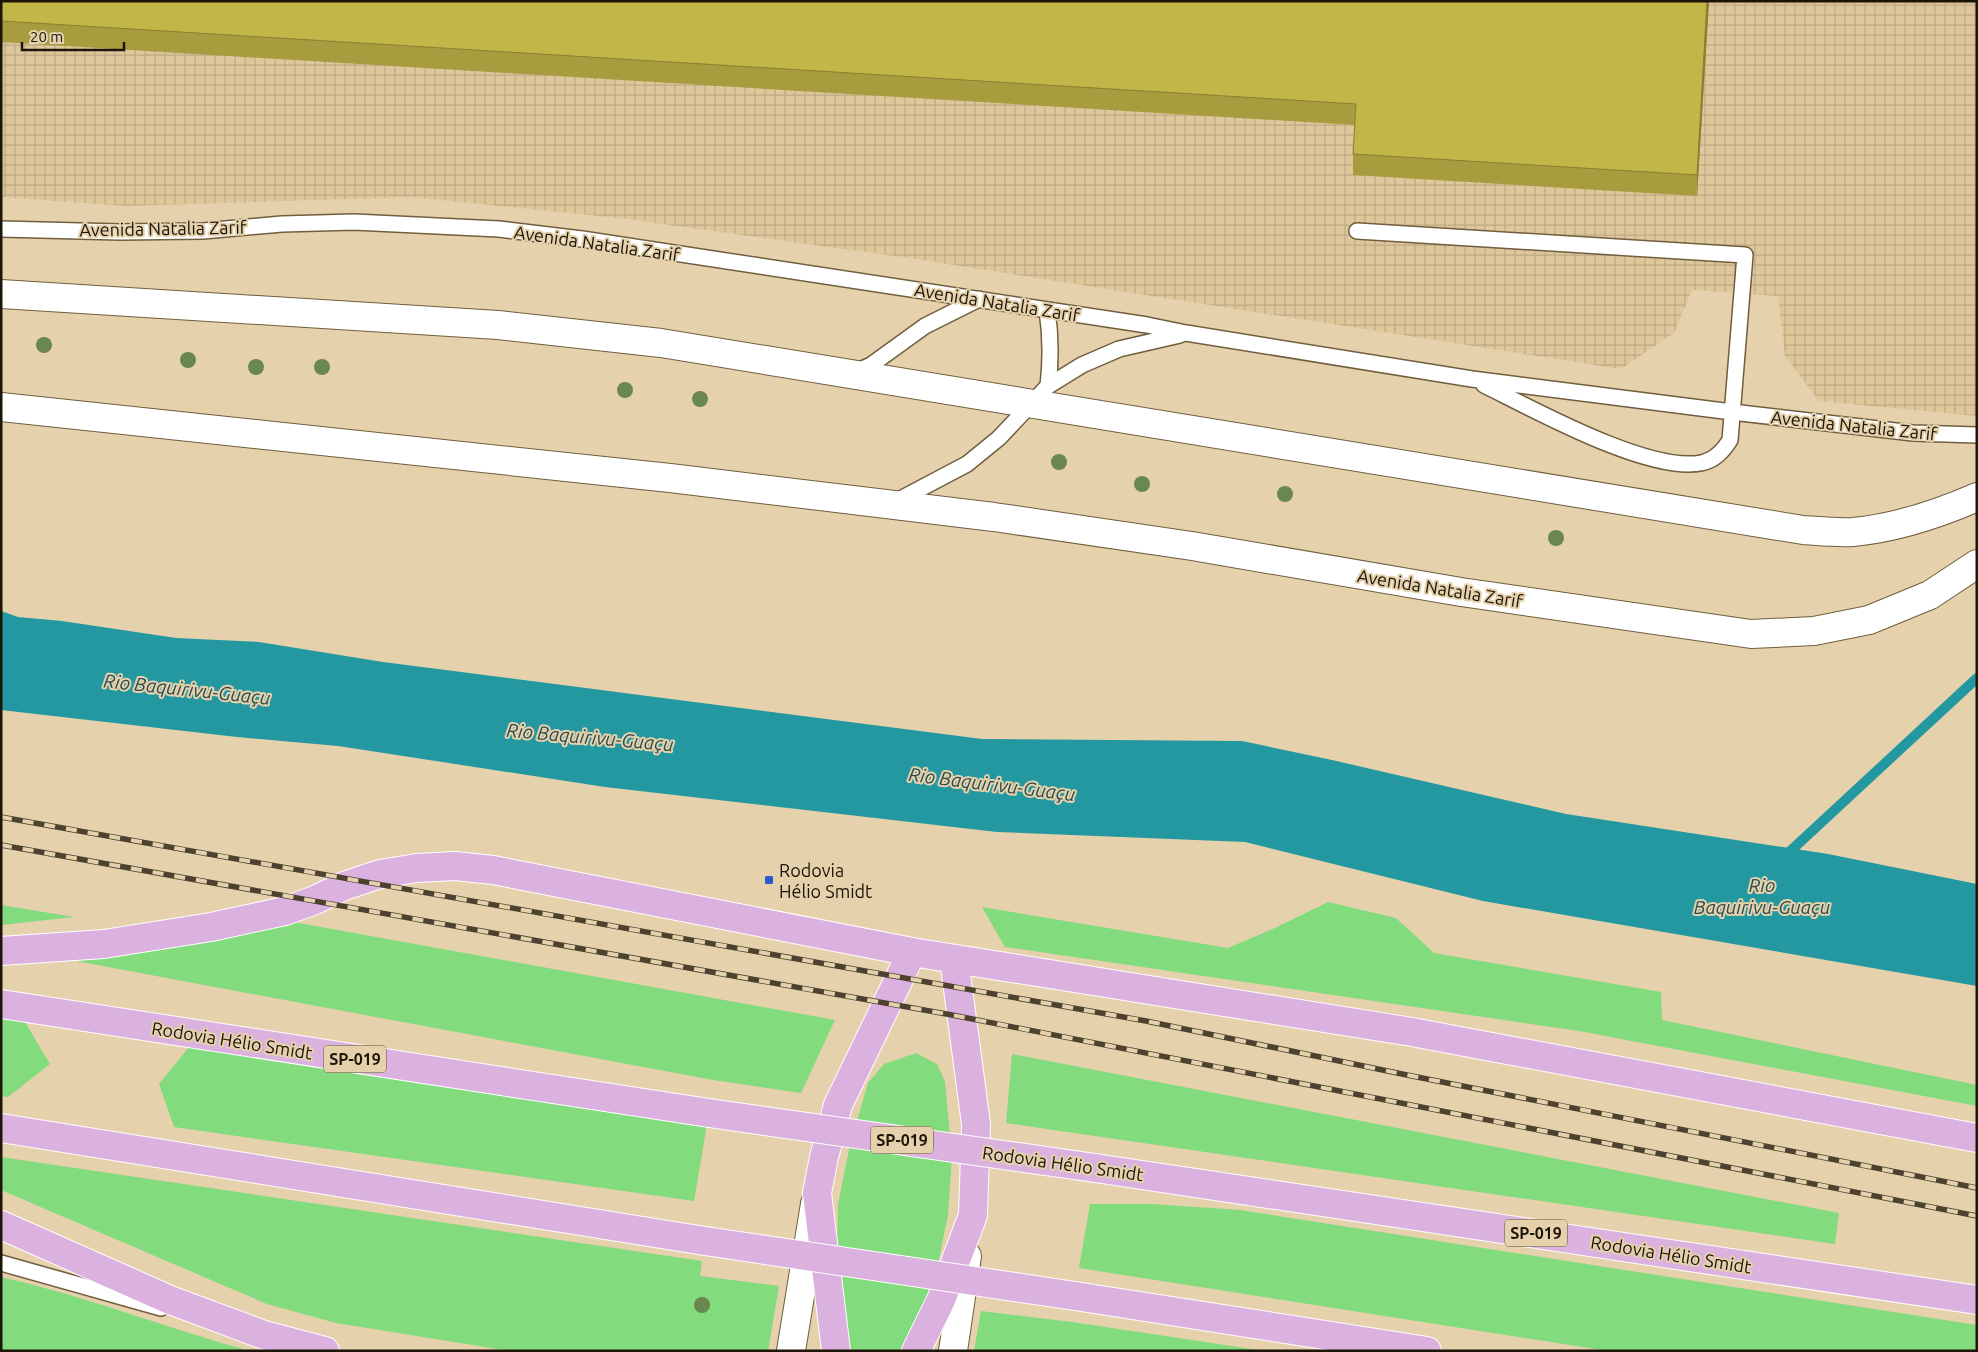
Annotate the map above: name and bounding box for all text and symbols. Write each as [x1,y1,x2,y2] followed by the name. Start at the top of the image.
[22,20,125,52] scale bar
[30,28,63,45] text: 20 m
[79,217,247,239] street label: Avenida Natalia Zarif
[513,221,681,265] street label: Avenida Natalia Zarif
[913,279,1081,325] street label: Avenida Natalia Zarif
[1770,406,1938,444] street label: Avenida Natalia Zarif
[1356,565,1524,611] street label: Avenida Natalia Zarif
[103,669,271,709] water label: Rio Baquirivu-Guaçu
[506,719,674,755] water label: Rio Baquirivu-Guaçu
[907,763,1077,805] water label: Rio Baquirivu-Guaçu
[779,860,872,901] place label: Rodovia Hélio Smidt
[763,874,775,886] marker: Rodovia Hélio Smidt
[1694,874,1830,918] water label: Rio Baquirivu-Guaçu
[150,1017,314,1063] street label: Rodovia Hélio Smidt
[324,1046,386,1072] road number: SP-019
[871,1126,933,1154] road number: SP-019
[981,1142,1145,1184] street label: Rodovia Hélio Smidt
[1505,1220,1567,1246] road number: SP-019
[1589,1231,1753,1277] street label: Rodovia Hélio Smidt

